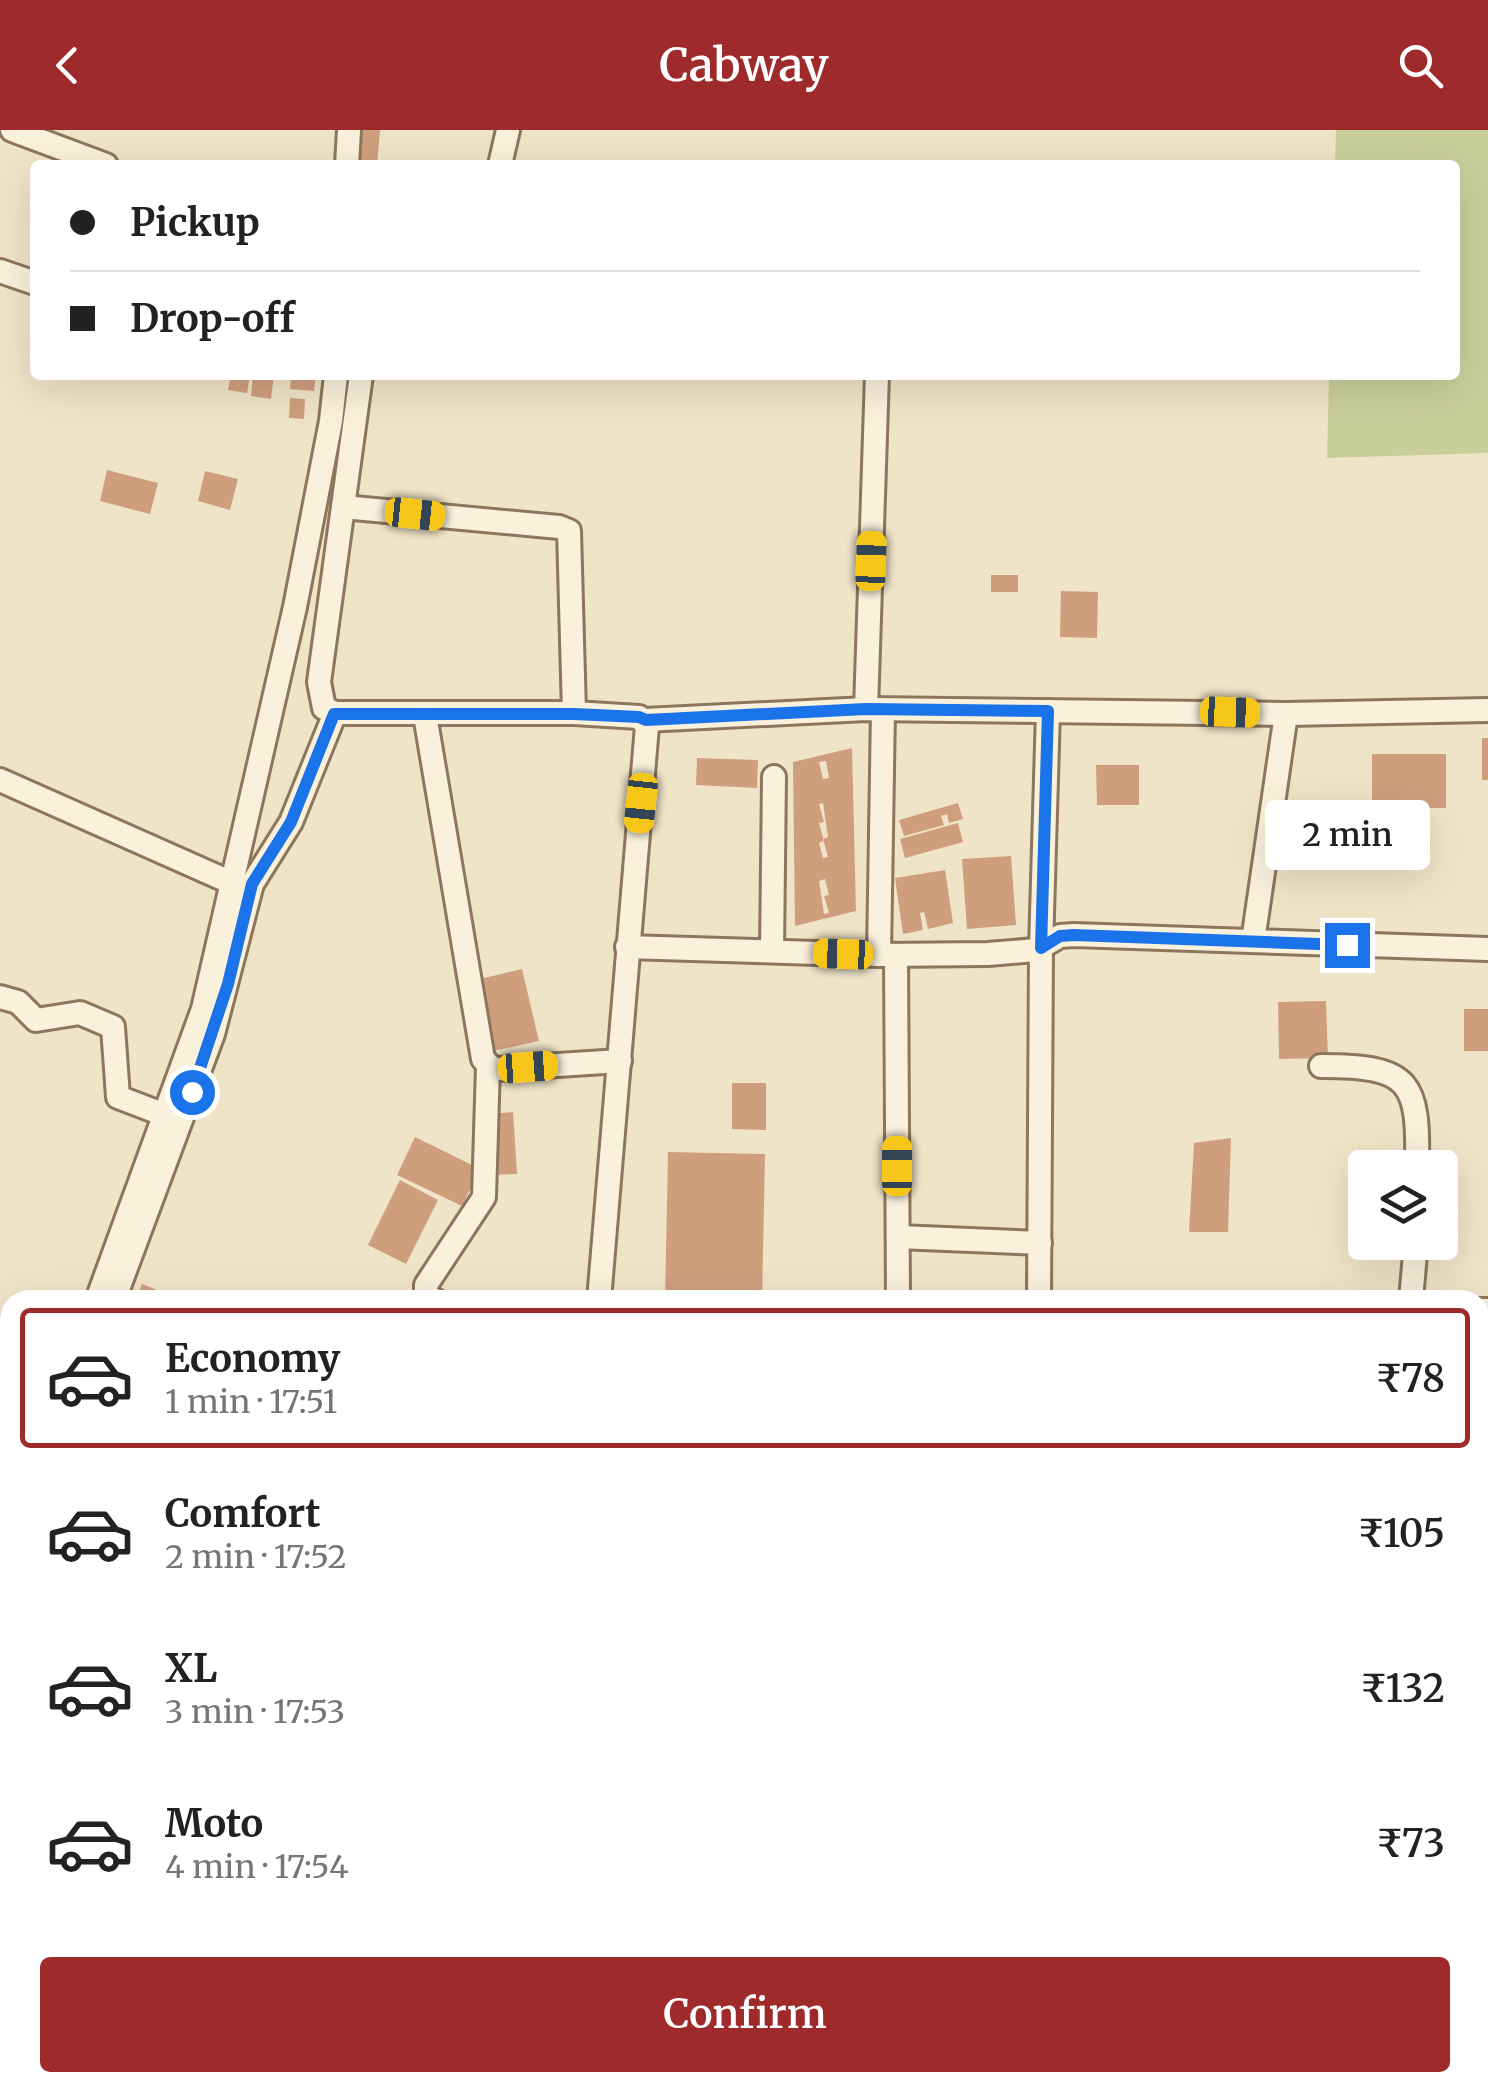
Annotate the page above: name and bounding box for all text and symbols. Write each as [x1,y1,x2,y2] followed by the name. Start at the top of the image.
[659,37,829,93] text: Cabway
[40,38,95,93] icon: back
[1393,38,1448,93] icon: search
[130,199,260,246] text: Pickup
[130,295,295,342] text: Drop-off
[384,496,446,532] car
[855,530,887,592] car
[1199,696,1261,728] car
[623,772,659,834] car
[1264,800,1430,870] callout: 2 min
[1302,815,1393,855] text: 2 min
[1325,923,1370,968] route end
[812,938,874,970] car
[497,1050,559,1084] car
[170,1070,215,1115] route start
[882,1136,912,1196] car
[1348,1150,1458,1260] map controls
[1348,1150,1458,1260] button: layers
[45,1333,135,1423] icon: car
[165,1335,340,1382] text: Economy
[1375,1355,1445,1402] text: ₹78
[165,1382,337,1422] text: 1 min · 17:51
[45,1488,135,1578] icon: car
[165,1490,321,1537] text: Comfort
[1358,1510,1445,1557] text: ₹105
[165,1537,347,1577] text: 2 min · 17:52
[45,1643,135,1733] icon: car
[165,1645,217,1692] text: XL
[1360,1665,1445,1712] text: ₹132
[165,1692,345,1732] text: 3 min · 17:53
[45,1798,135,1888] icon: car
[165,1800,263,1847] text: Moto
[1376,1820,1445,1867] text: ₹73
[165,1847,349,1887] text: 4 min · 17:54
[40,1957,1450,2072] button: Confirm

